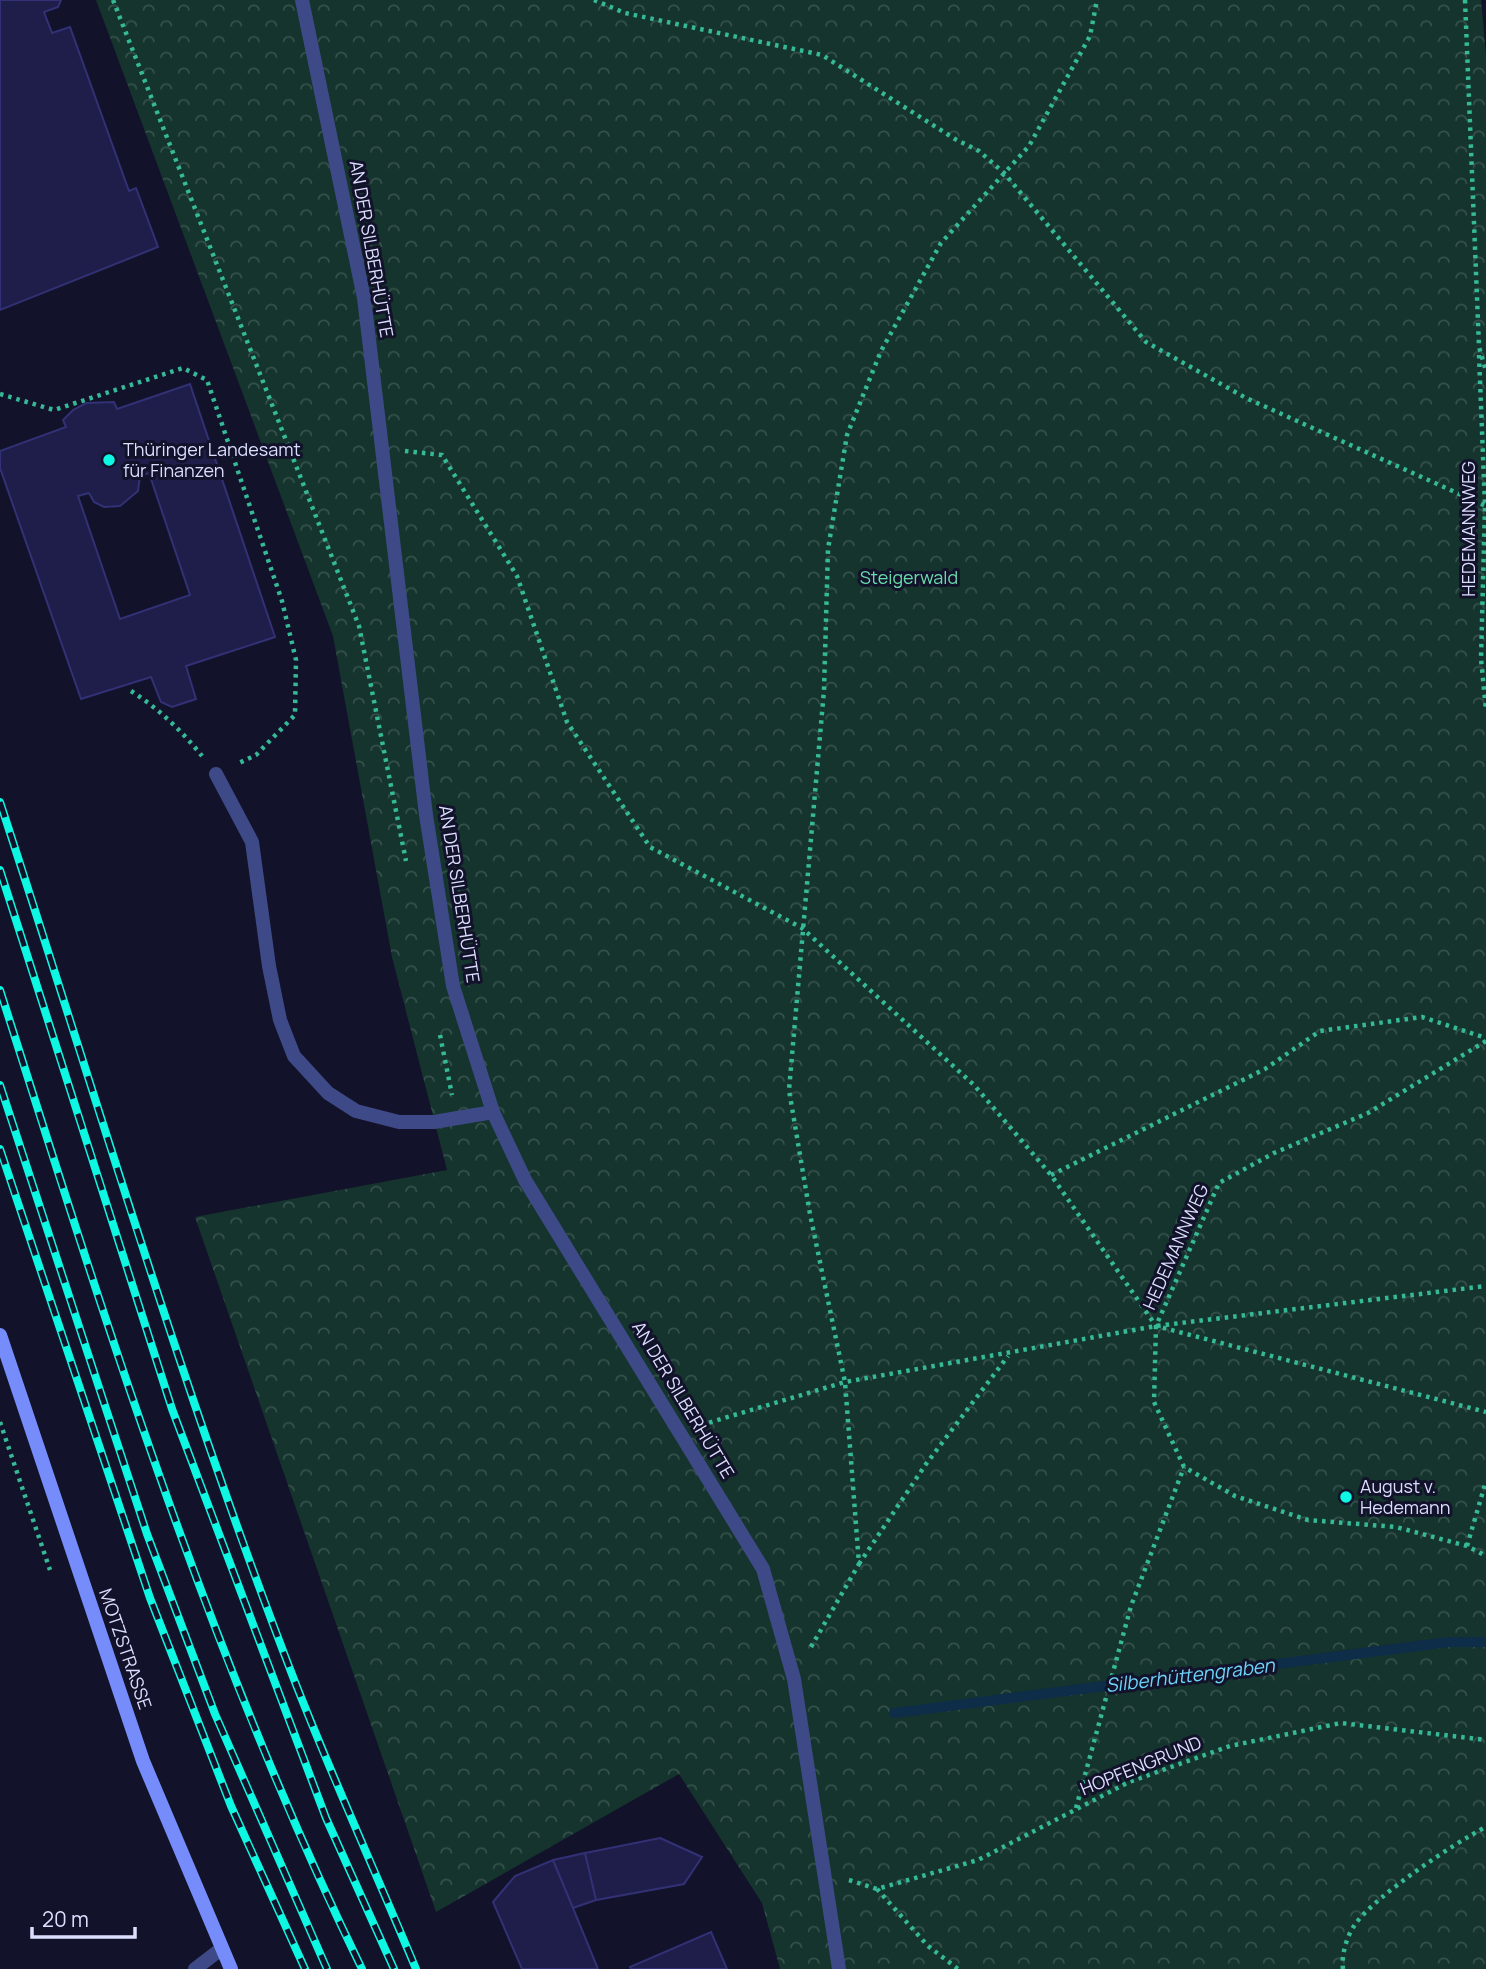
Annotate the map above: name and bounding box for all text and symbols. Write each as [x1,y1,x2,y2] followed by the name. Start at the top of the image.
[345,158,399,339] street label: AN DER SILBERHÜTTE
[123,437,301,482] place label: Thüringer Landesamt für Finanzen
[101,452,117,468] marker: Thüringer Landesamt für Finanzen
[1456,461,1480,597] street label: HEDEMANNWEG
[860,565,958,589] park label: Steigerwald
[434,803,486,984] street label: AN DER SILBERHÜTTE
[1137,1180,1214,1313] street label: HEDEMANNWEG
[627,1316,740,1483] street label: AN DER SILBERHÜTTE
[1360,1474,1450,1519] place label: August v. Hedemann
[1338,1489,1354,1505] marker: August v. Hedemann
[94,1585,158,1712] street label: MOTZSTRASSE
[1104,1652,1277,1698] water label: Silberhüttengraben
[1076,1730,1205,1800] street label: HOPFENGRUND
[32,1896,135,1940] scale bar
[42,1905,89,1933] text: 20 m

